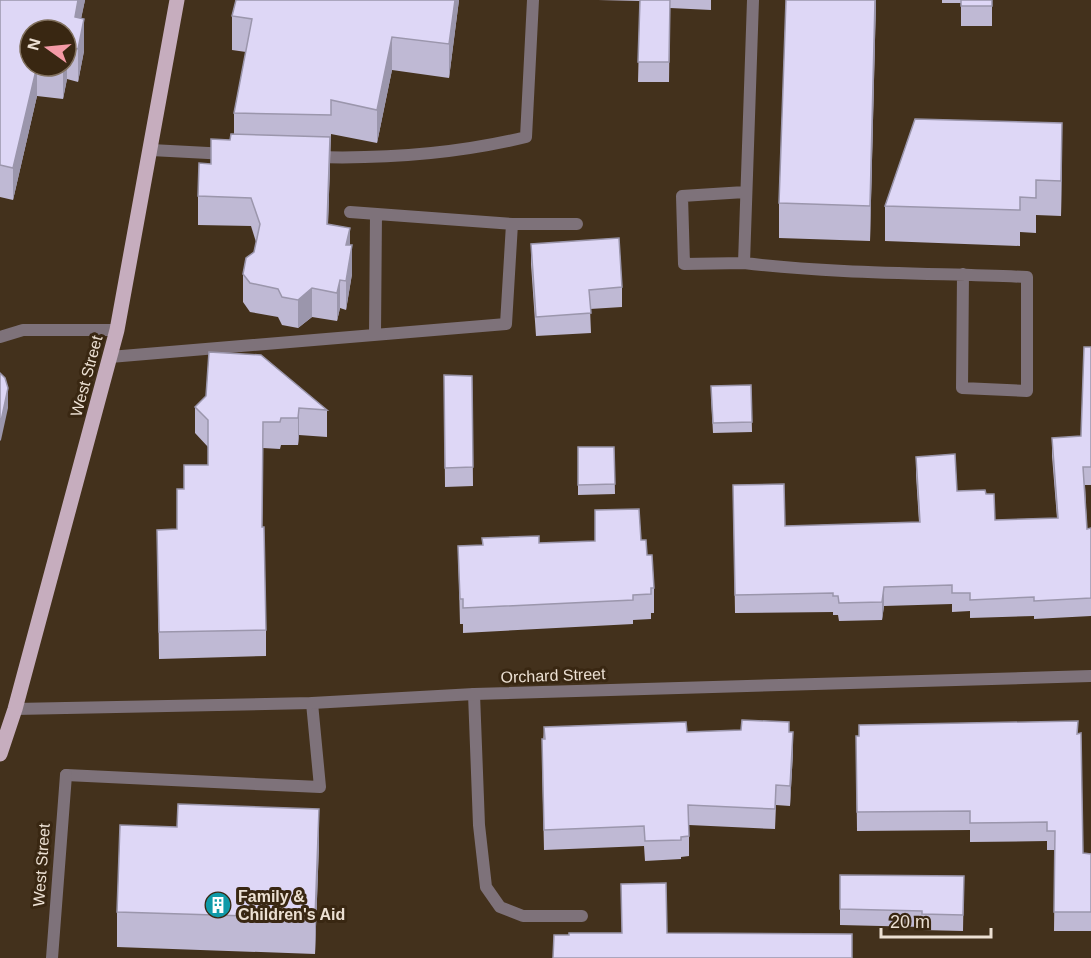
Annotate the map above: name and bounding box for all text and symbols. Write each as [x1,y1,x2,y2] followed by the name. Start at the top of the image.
[18,18,78,78] north arrow
[24,36,44,52] text: N
[67,333,106,419] street label: West Street
[500,665,606,686] street label: Orchard Street
[30,822,53,907] street label: West Street
[238,888,345,923] place label: Family & Children's Aid
[203,890,233,920] building icon: Family & Children's Aid
[881,901,990,939] scale bar
[890,912,930,932] text: 20 m

